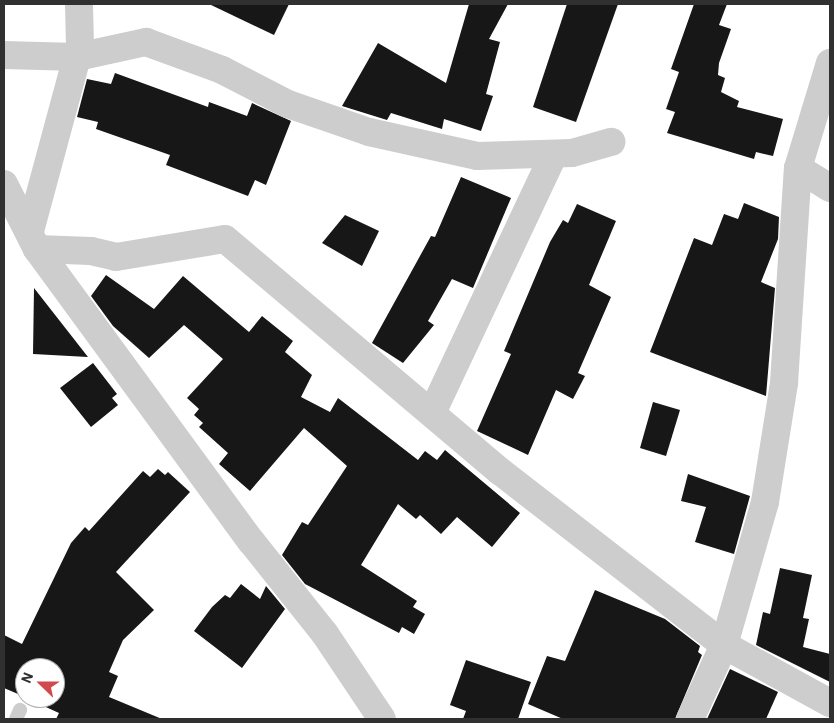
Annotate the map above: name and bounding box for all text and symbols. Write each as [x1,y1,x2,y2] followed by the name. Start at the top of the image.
[15,658,65,708] north arrow
[17,670,37,686] text: N

